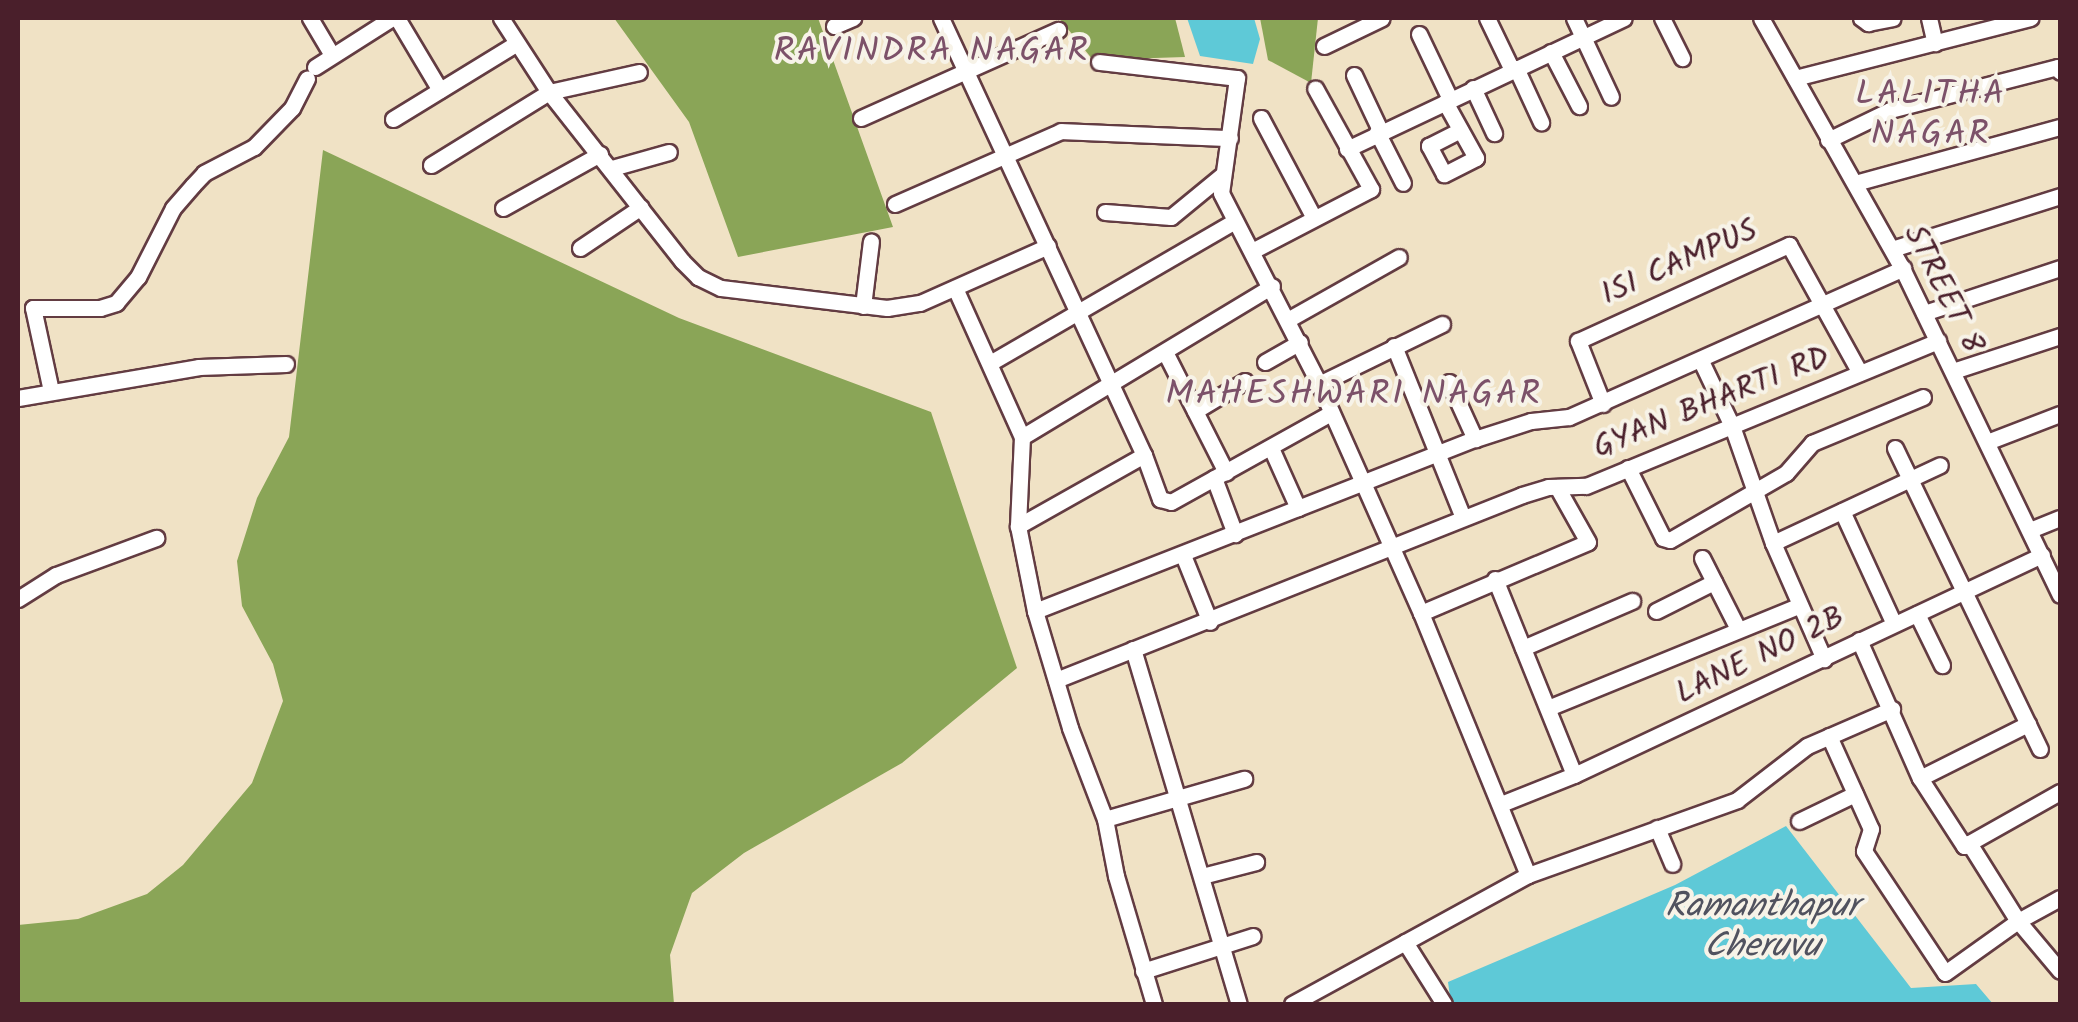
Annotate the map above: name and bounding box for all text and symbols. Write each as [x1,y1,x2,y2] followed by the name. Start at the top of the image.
[774,31,1090,73] district label: RAVINDRA NAGAR
[1855,74,2007,156] district label: LALITHA NAGAR
[1596,212,1764,316] street label: ISI CAMPUS
[1893,219,1991,361] street label: STREET 8
[1588,339,1836,469] street label: GYAN BHARTI RD
[1166,374,1542,416] district label: MAHESHWARI NAGAR
[1670,600,1852,714] street label: LANE NO 2B
[1665,886,1859,968] water label: Ramanthapur Cheruvu

